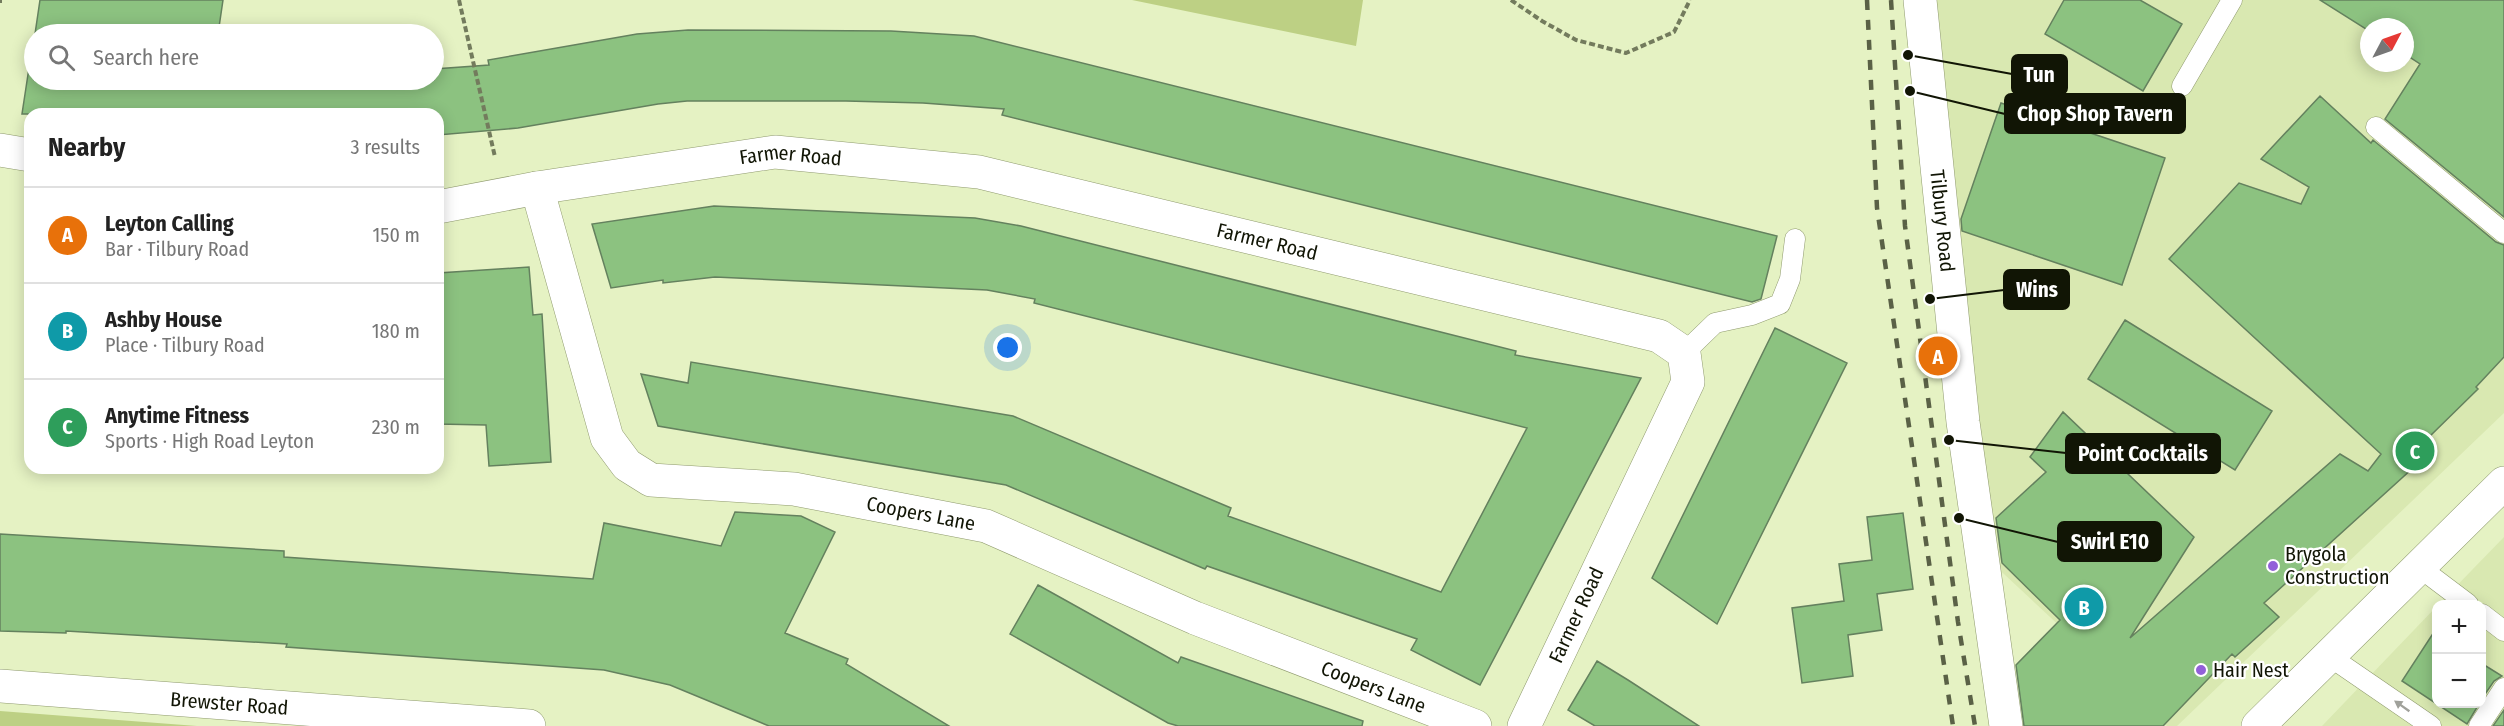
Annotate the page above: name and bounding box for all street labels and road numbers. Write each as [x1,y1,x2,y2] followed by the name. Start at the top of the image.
[738,140,843,170] street label: Farmer Road
[1925,168,1960,273] street label: Tilbury Road
[1214,218,1320,265] street label: Farmer Road
[864,491,977,536] street label: Coopers Lane
[1543,563,1609,667] street label: Farmer Road
[1318,656,1429,718] street label: Coopers Lane
[169,687,289,720] street label: Brewster Road

